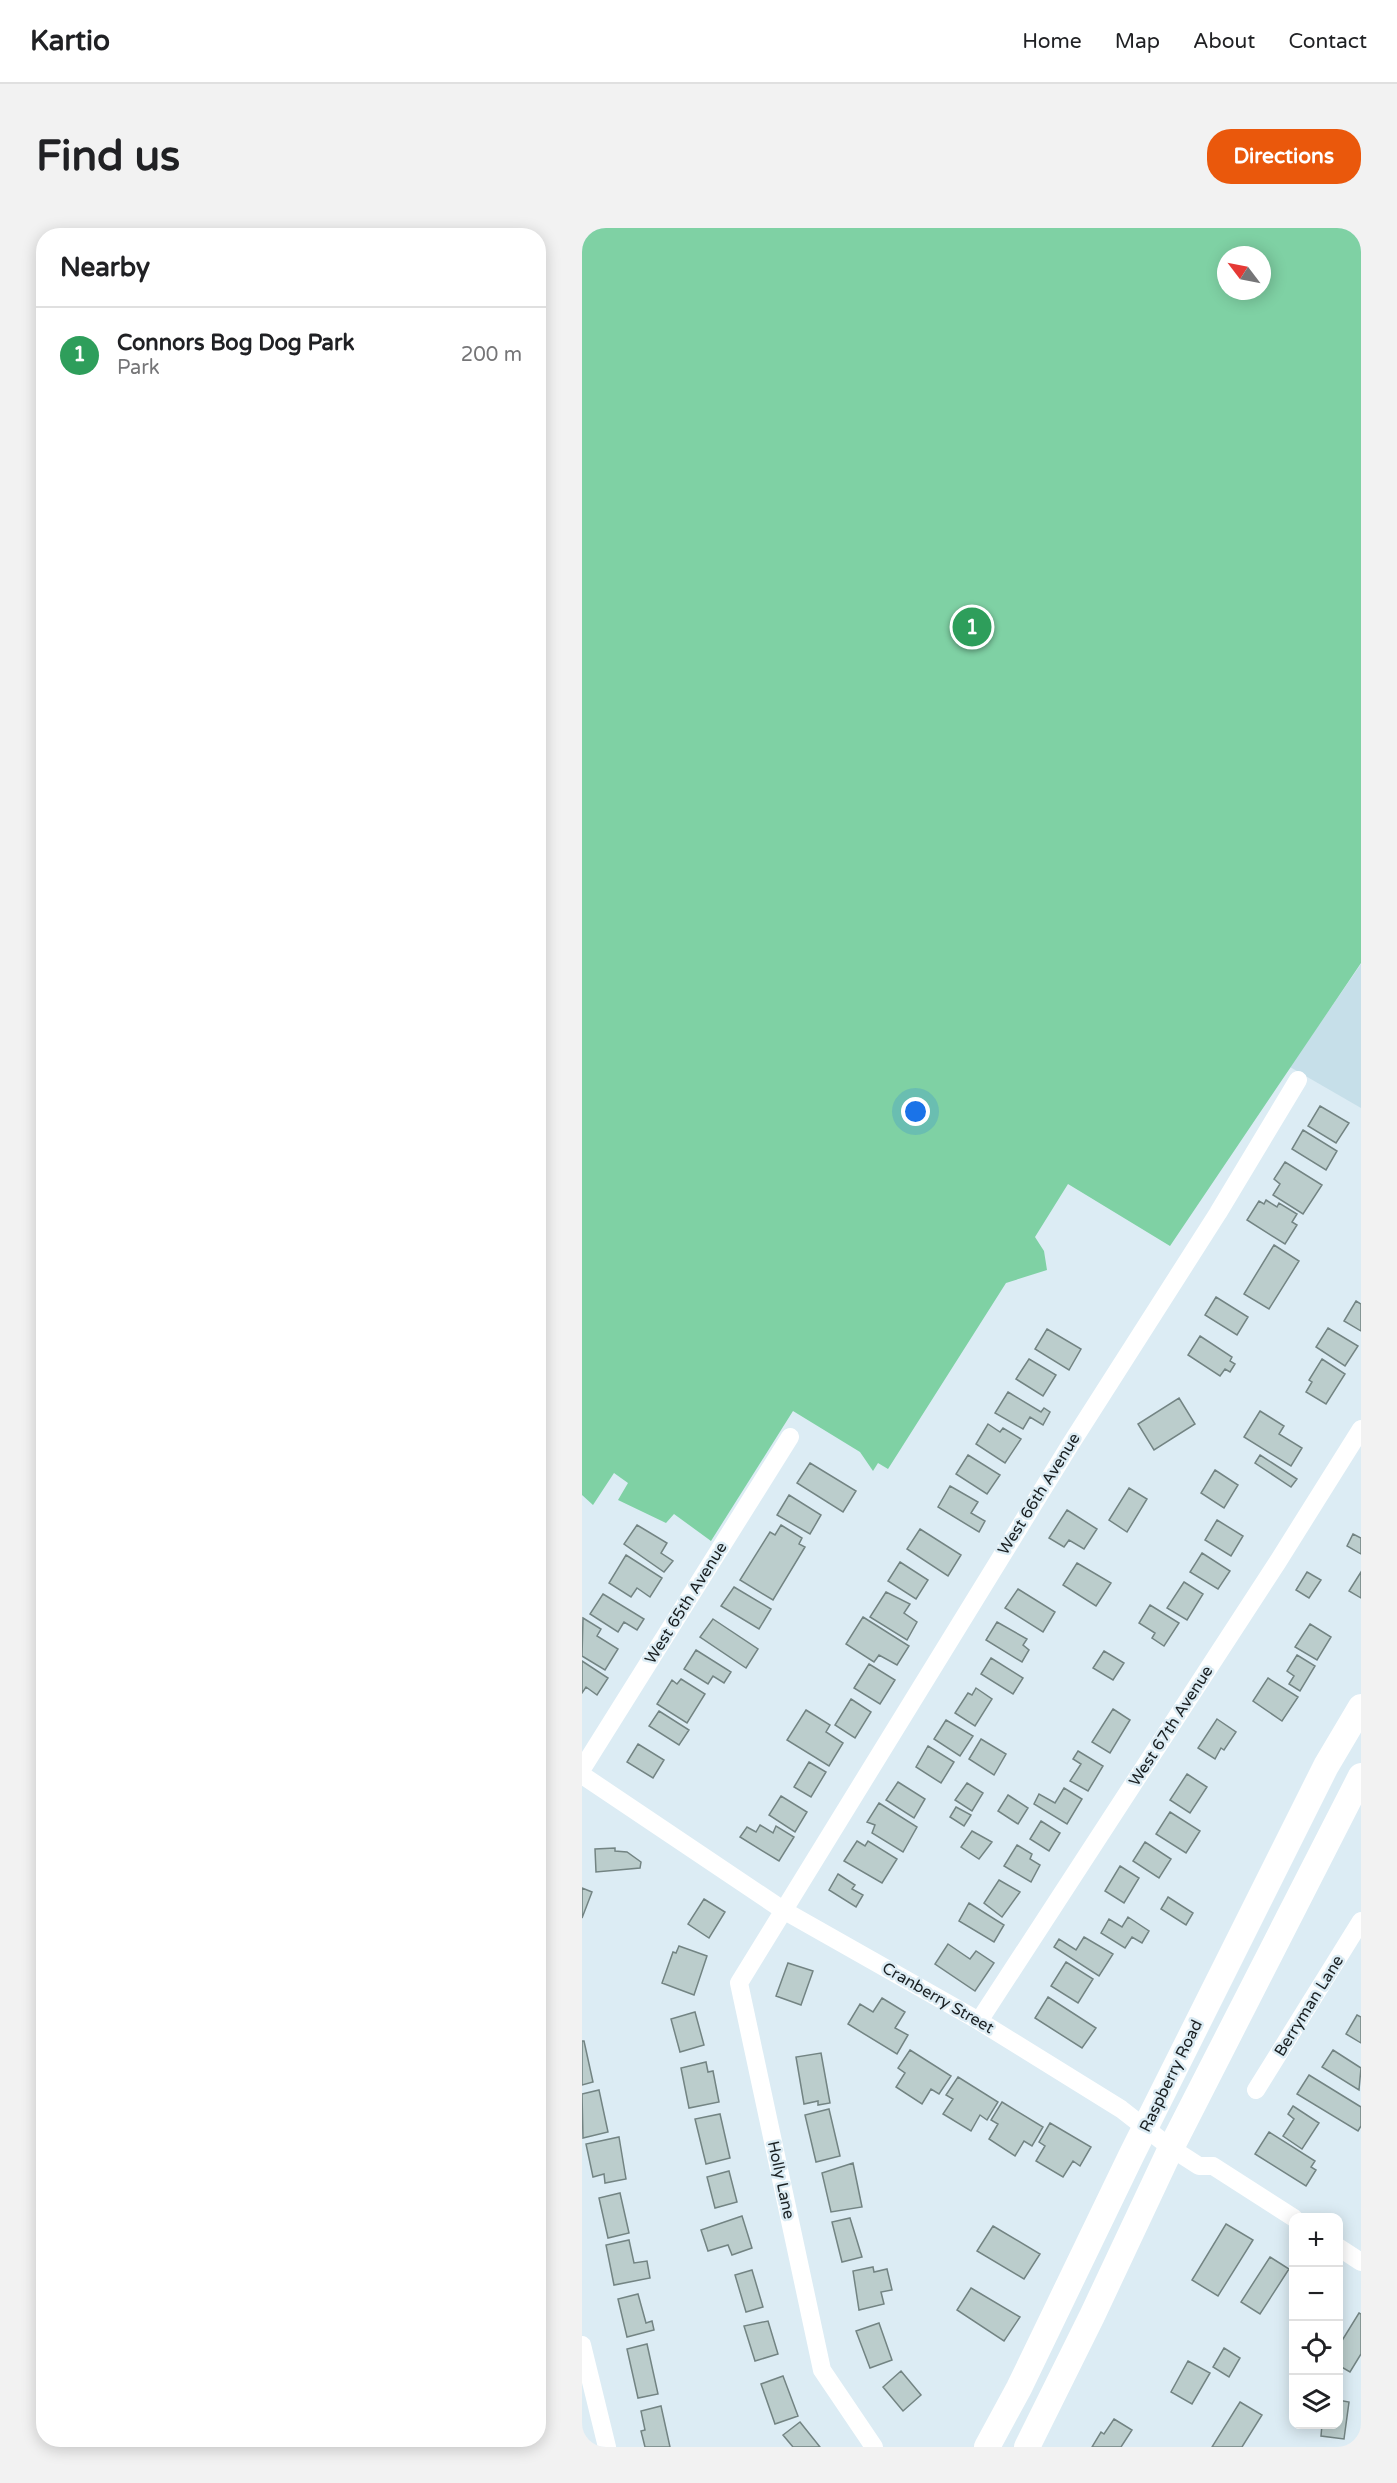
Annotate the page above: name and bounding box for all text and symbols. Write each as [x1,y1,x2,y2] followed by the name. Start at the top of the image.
[30,24,110,58] text: Kartio
[1022,29,1082,54] text: Home
[1115,29,1160,54] text: Map
[1193,29,1255,54] text: About
[1288,29,1367,54] text: Contact
[1207,129,1361,184] button: Directions
[36,131,180,182] text: Find us
[1217,246,1271,300] north arrow
[60,252,150,283] text: Nearby
[117,330,354,356] text: Connors Bog Dog Park
[73,343,86,367] text: 1
[461,343,522,367] text: 200 m
[117,356,160,380] text: Park
[952,604,992,650] pin: 1
[901,1097,930,1126] your location
[993,1429,1085,1559] street label: West 66th Avenue
[640,1538,732,1668] street label: West 65th Avenue
[1125,1662,1217,1790] street label: West 67th Avenue
[1270,1952,1348,2060] street label: Berryman Lane
[879,1958,997,2038] street label: Cranberry Street
[1135,2017,1207,2135] street label: Raspberry Road
[763,2139,799,2221] street label: Holly Lane
[1289,2213,1343,2429] map controls
[1289,2213,1343,2267] button: +
[1289,2267,1343,2321] button: −
[1289,2321,1343,2375] button: locate
[1289,2375,1343,2429] button: layers

